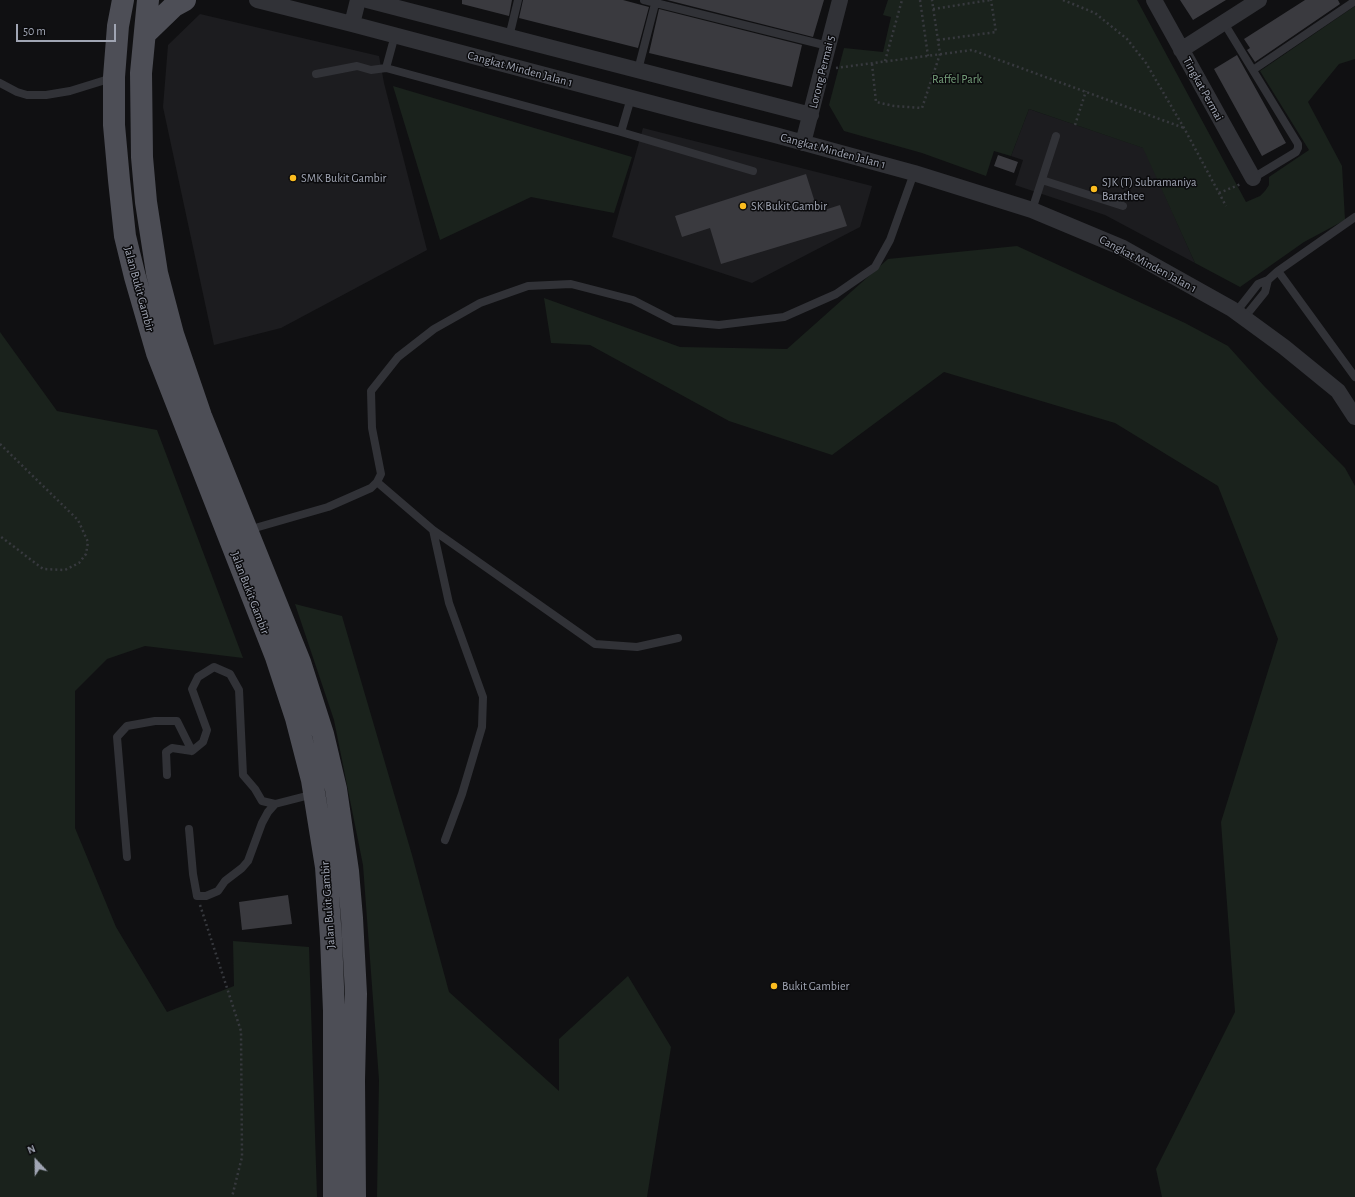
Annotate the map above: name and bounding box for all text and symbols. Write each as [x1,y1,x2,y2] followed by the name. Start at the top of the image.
[18,16,118,42] scale bar
[23,25,46,37] text: 50 m
[806,34,838,110] street label: Lorong Permai 5
[466,48,574,90] street label: Cangkat Minden Jalan 1
[1180,55,1226,123] street label: Tingkat Permai
[932,72,982,86] park label: Raffel Park
[779,130,887,172] street label: Cangkat Minden Jalan 1
[301,171,386,185] place label: SMK Bukit Gambir
[288,173,298,183] marker: SMK Bukit Gambir
[1102,175,1197,203] place label: SJK (T) Subramaniya Barathee
[1089,184,1099,194] marker: SJK (T) Subramaniya Barathee
[751,199,827,213] place label: SK Bukit Gambir
[738,201,748,211] marker: SK Bukit Gambir
[1097,232,1199,296] street label: Cangkat Minden Jalan 1
[121,245,157,333] street label: Jalan Bukit Gambir
[228,550,272,636] street label: Jalan Bukit Gambir
[318,861,338,949] street label: Jalan Bukit Gambir
[782,979,849,993] place label: Bukit Gambier
[769,981,779,991] marker: Bukit Gambier
[16,1141,56,1181] north arrow
[26,1143,37,1156] text: N

